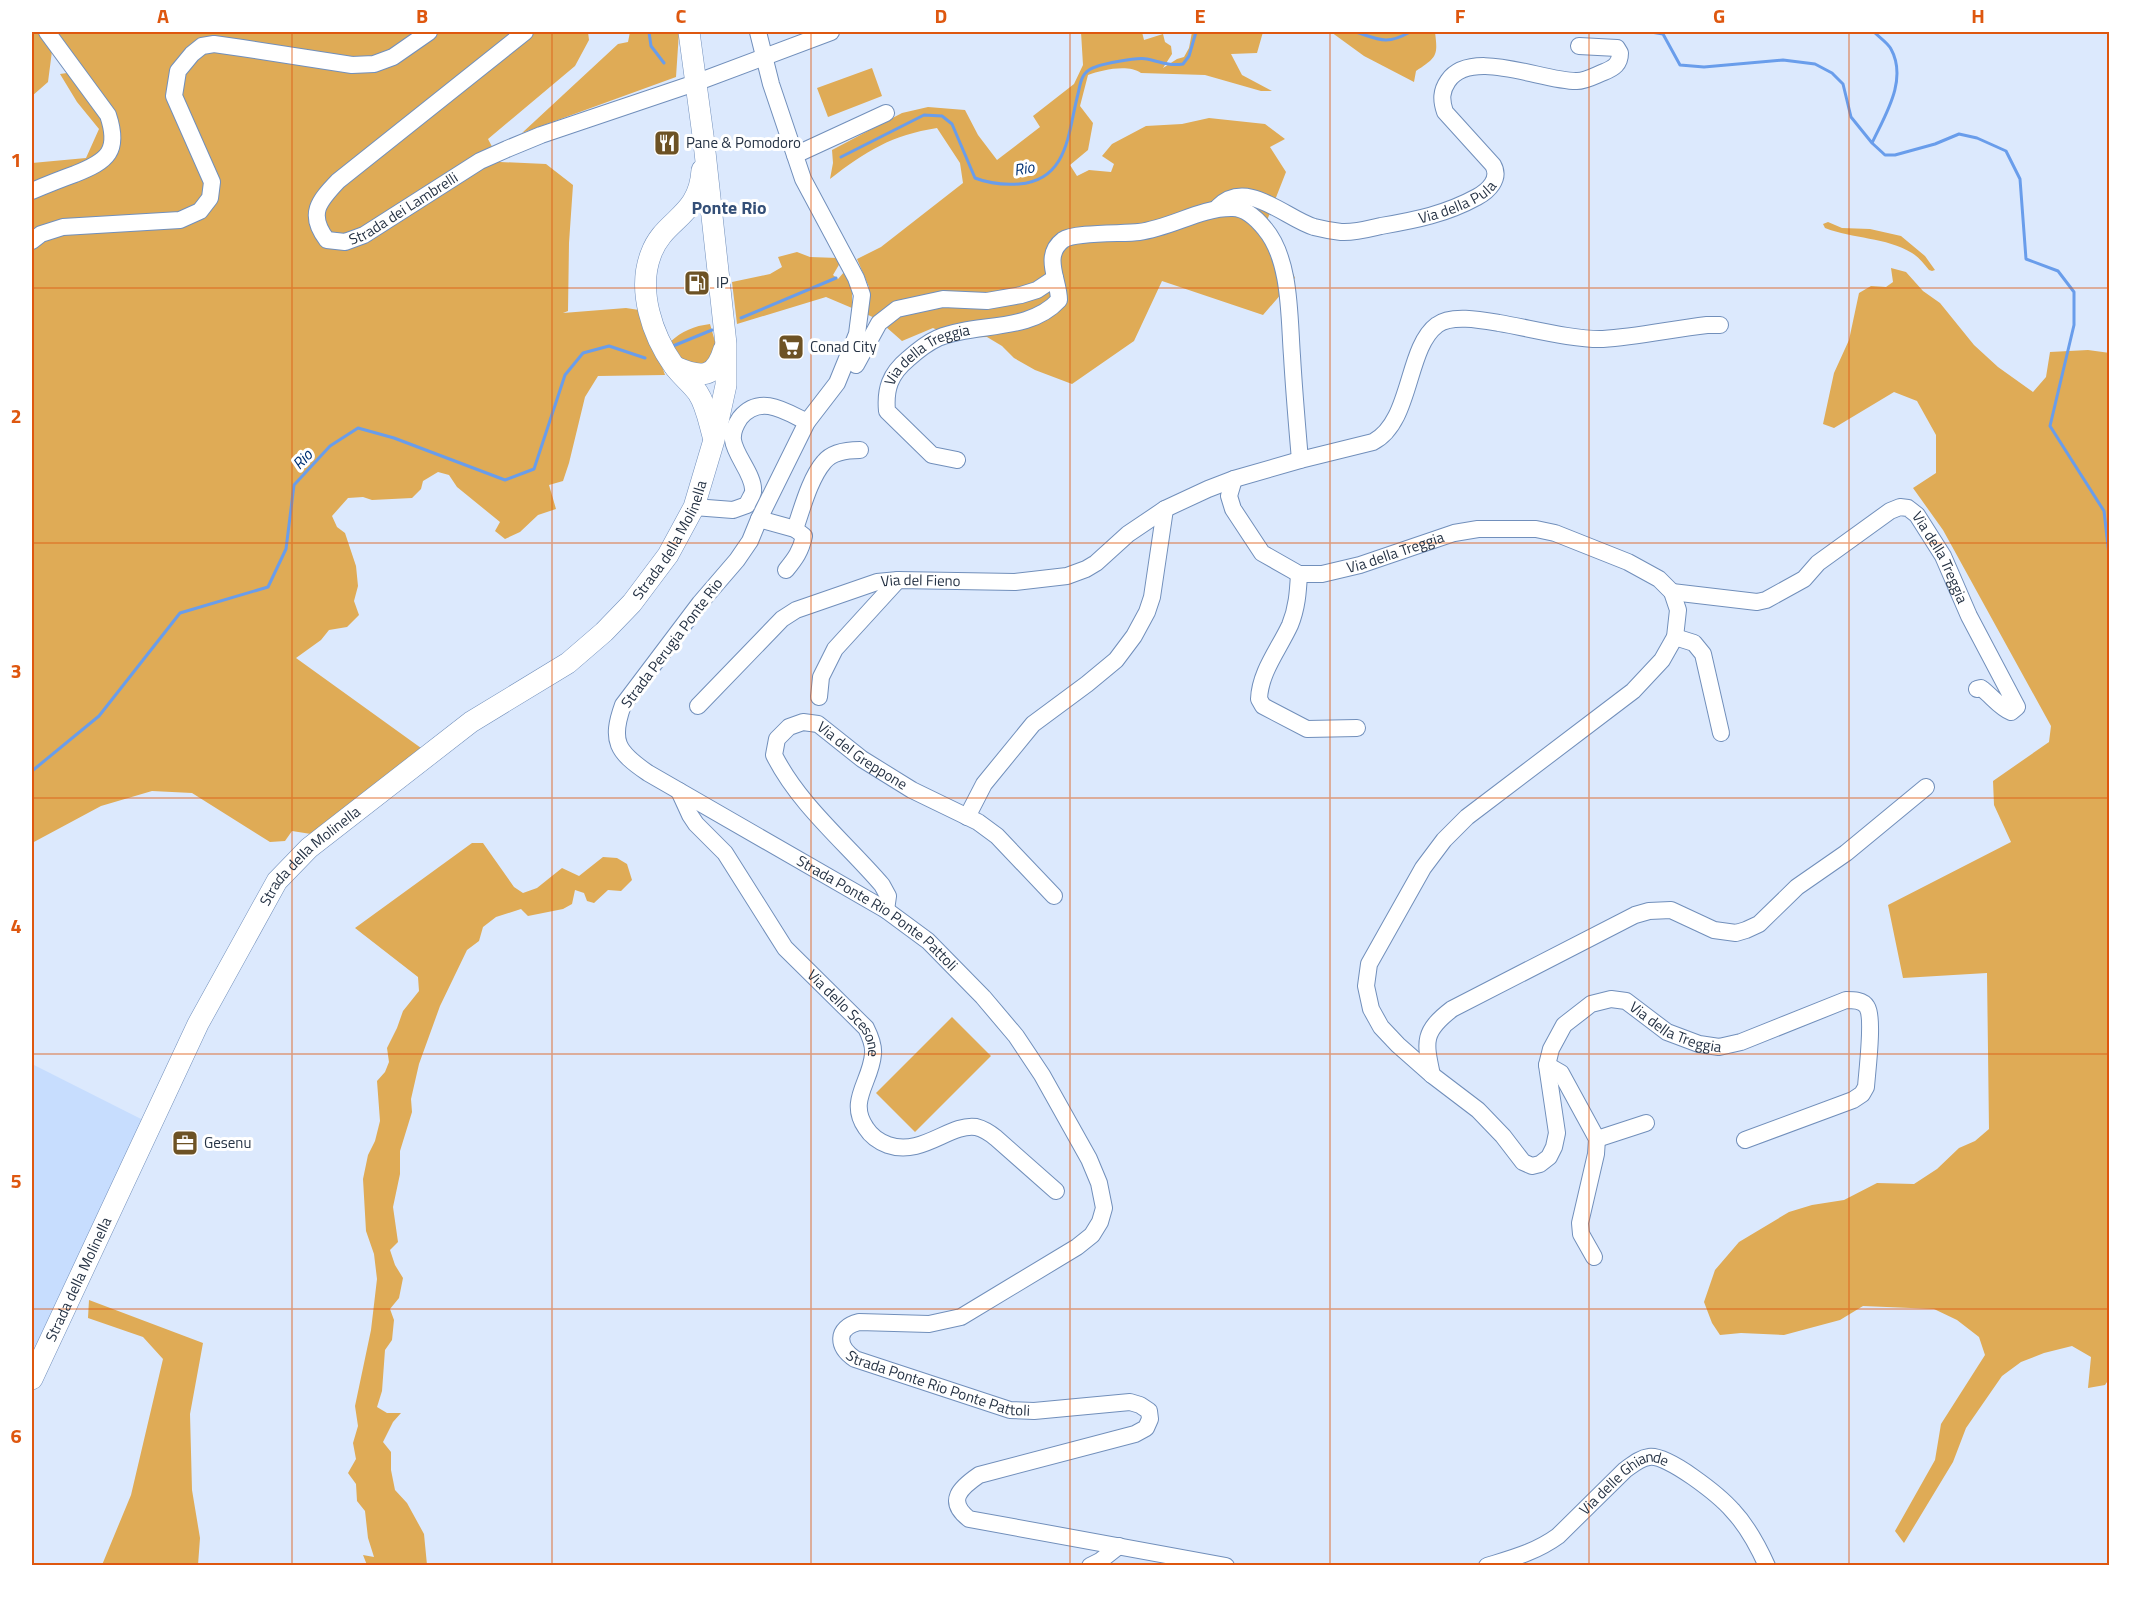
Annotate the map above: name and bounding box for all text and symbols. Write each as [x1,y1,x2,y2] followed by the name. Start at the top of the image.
[157,0,169,31] text: A
[416,0,428,31] text: B
[676,0,687,31] text: C
[935,0,947,31] text: D
[1194,0,1206,31] text: E
[1455,0,1466,31] text: F
[1713,0,1725,31] text: G
[1971,0,1985,31] text: H
[652,128,682,158] restaurant icon: Pane & Pomodoro
[686,131,801,154] place label: Pane & Pomodoro
[10,144,22,175] text: 1
[1012,154,1037,182] water label: Rio
[345,166,462,251] street label: Strada dei Lambrelli
[1416,175,1502,229] street label: Via della Pula
[691,194,767,221] district label: Ponte Rio
[682,268,712,298] fuel station icon: IP
[716,271,729,294] place label: IP
[878,318,972,389] street label: Via della Treggia
[776,332,806,362] supermarket icon: Conad City
[810,335,877,358] place label: Conad City
[10,400,22,431] text: 2
[286,443,318,475] water label: Rio
[626,477,712,604] street label: Strada della Molinella
[1906,507,1974,607] street label: Via della Treggia
[1344,525,1447,579] street label: Via della Treggia
[880,568,961,593] street label: Via del Fieno
[615,573,728,712] street label: Strada Perugia Ponte Rio
[10,655,22,686] text: 3
[812,715,912,795] street label: Via del Greppone
[253,800,365,910] street label: Strada della Molinella
[793,849,963,976] street label: Strada Ponte Rio Ponte Pattoli
[10,910,22,941] text: 4
[802,964,885,1058] street label: Via dello Scesone
[1625,995,1724,1058] street label: Via della Treggia
[170,1128,200,1158] office icon: Gesenu
[204,1131,251,1154] place label: Gesenu
[10,1165,22,1196] text: 5
[39,1213,117,1345] street label: Strada della Molinella
[841,1344,1030,1422] street label: Strada Ponte Rio Ponte Pattoli
[10,1420,22,1451] text: 6
[1573,1445,1673,1520] street label: Via delle Ghiande

